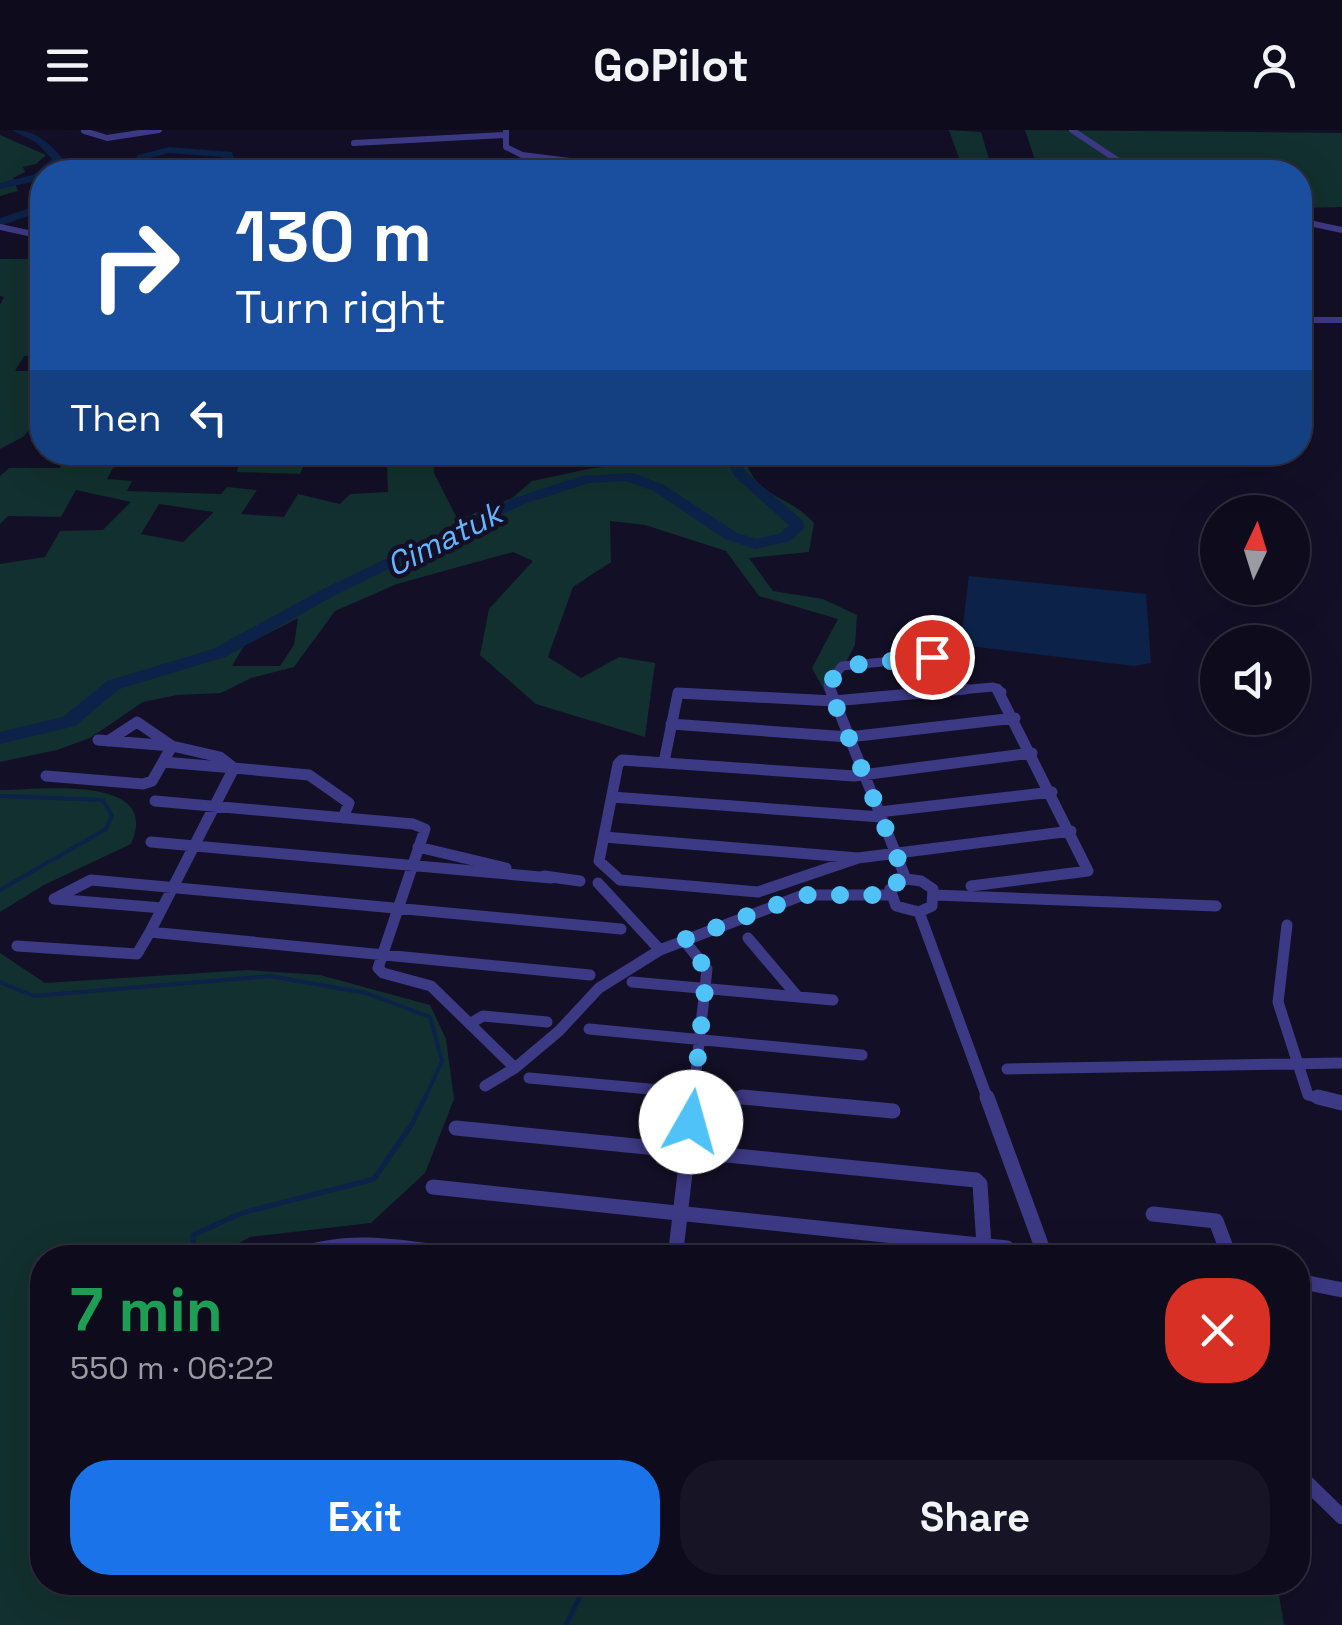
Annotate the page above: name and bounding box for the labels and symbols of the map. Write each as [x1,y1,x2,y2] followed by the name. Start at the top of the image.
[379,491,512,585] water label: Cimatuk
[1200,495,1310,605] north arrow
[890,615,975,700] pin
[639,1070,743,1174] position arrow

